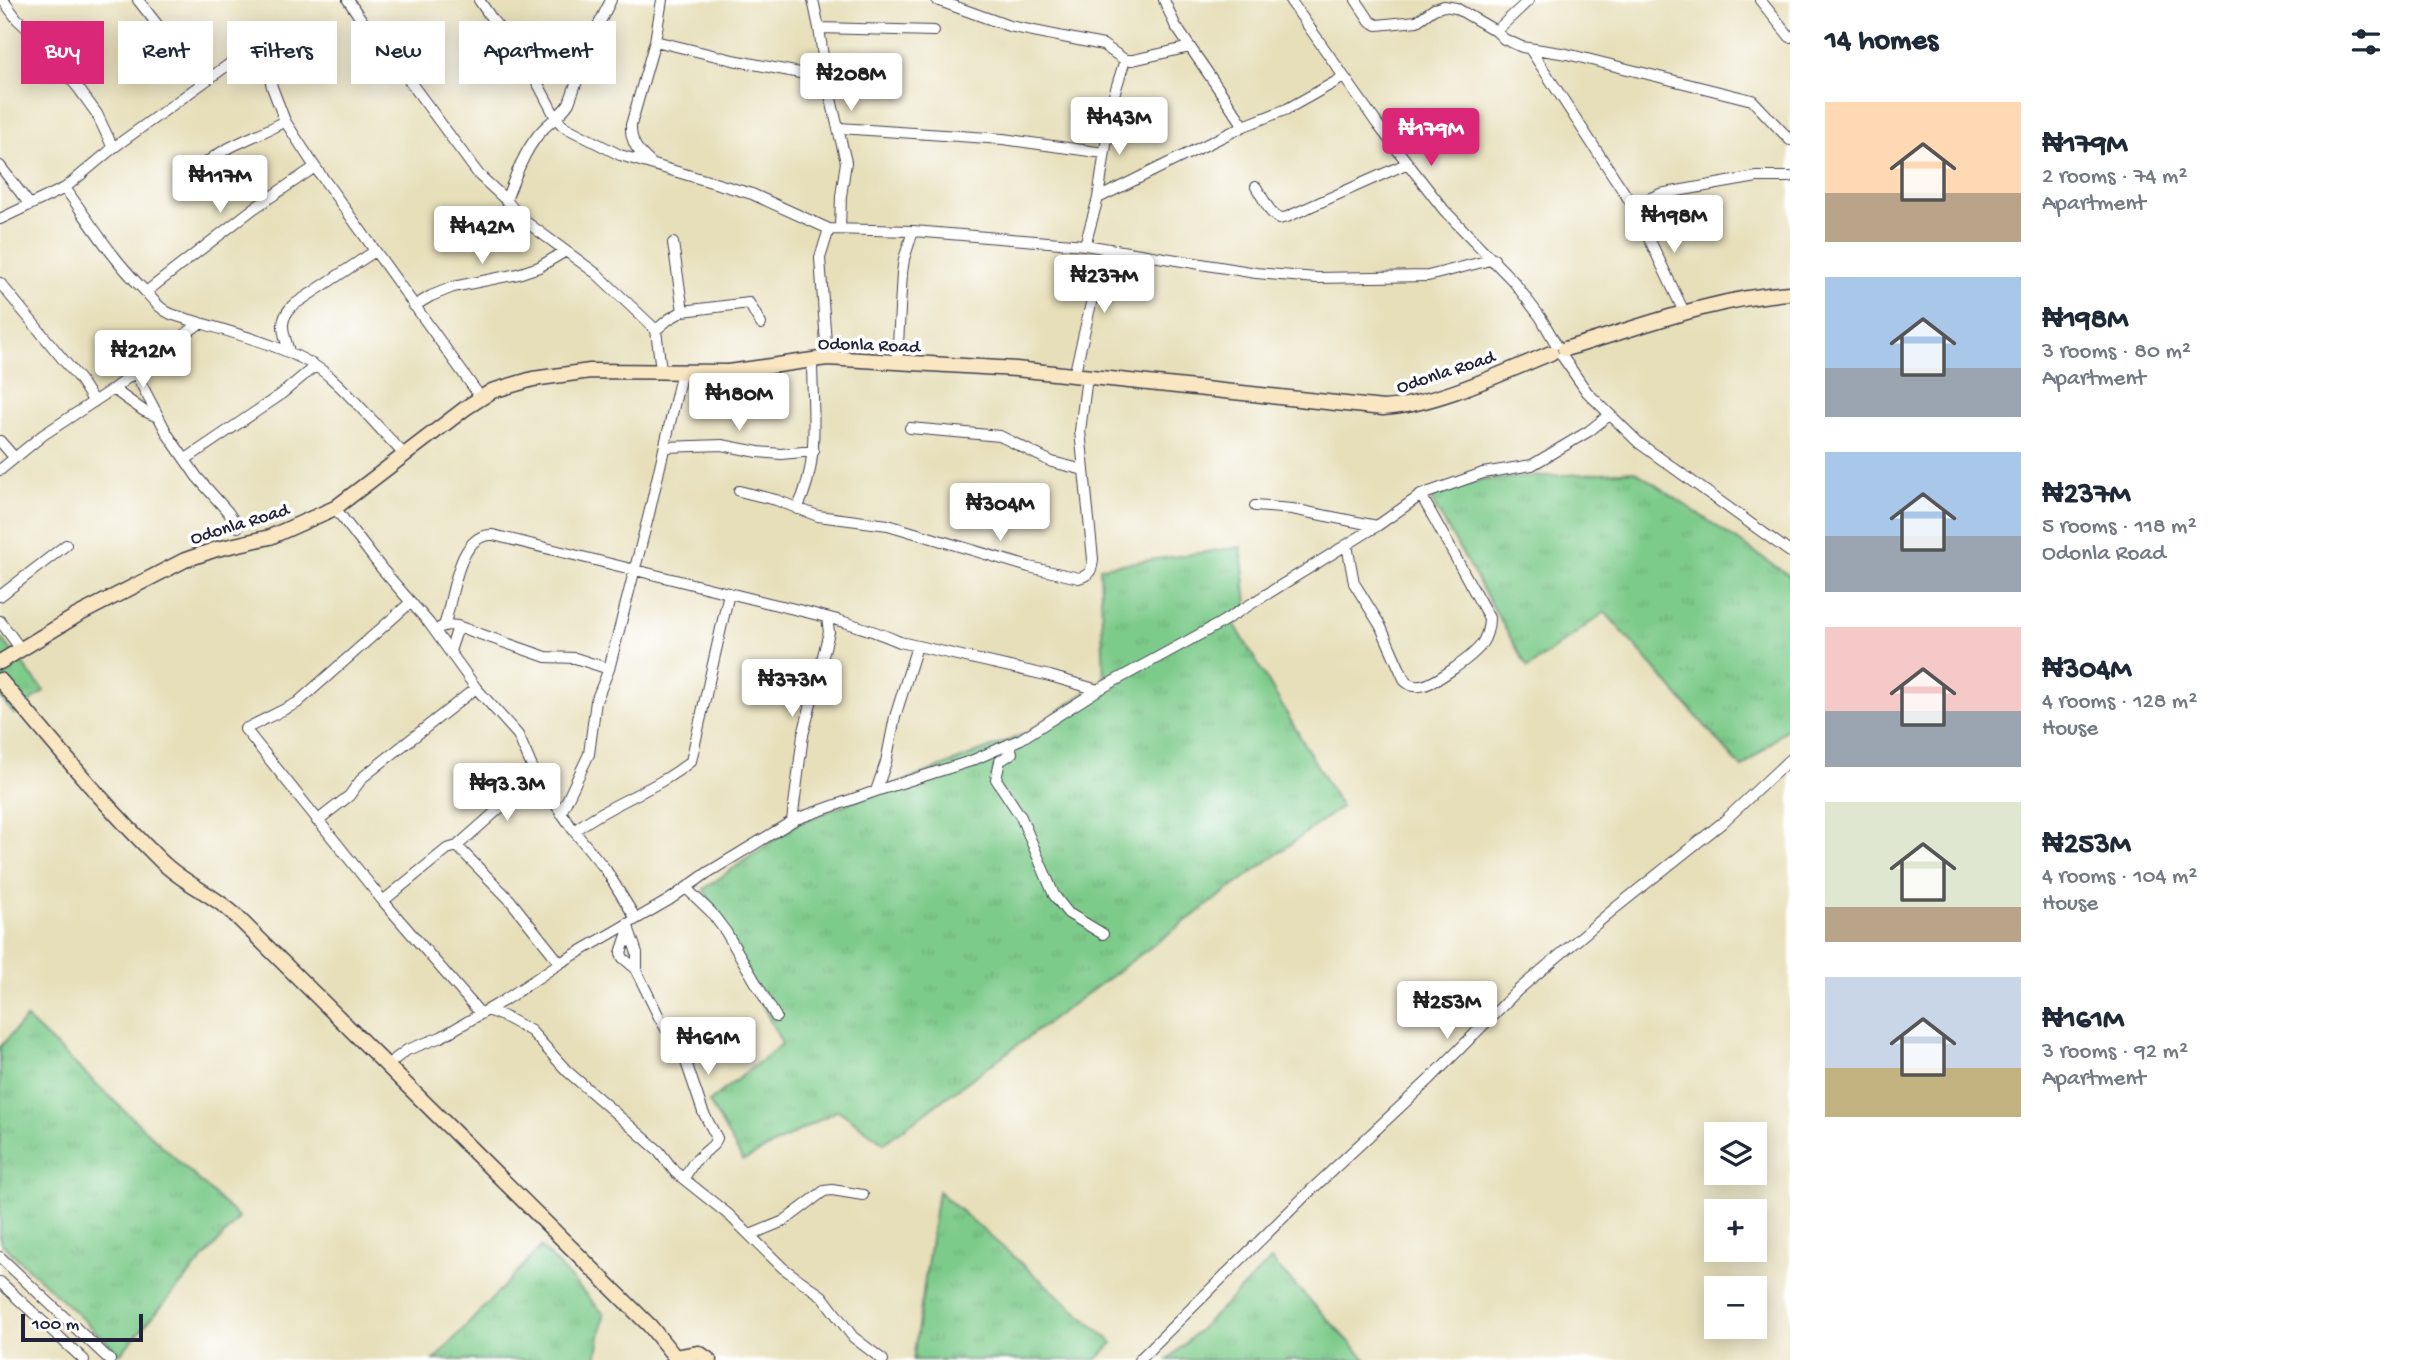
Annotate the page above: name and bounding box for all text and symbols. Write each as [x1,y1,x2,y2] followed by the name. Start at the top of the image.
[21,21,104,84] chip: Buy
[118,21,213,84] chip: Rent
[227,21,337,84] chip: Filters
[351,21,445,84] chip: New
[459,21,616,84] chip: Apartment
[2347,23,2385,61] icon: filters
[1825,25,1938,60] text: 14 homes
[802,54,900,113] pin: ₦208M
[816,62,886,89] text: ₦208M
[1070,97,1168,157] pin: ₦143M
[1087,106,1151,133] text: ₦143M
[1382,108,1480,168] pin: ₦179M
[1398,117,1464,144] text: ₦179M
[2042,129,2127,164] text: ₦179M
[1881,130,1965,214] icon: home
[171,156,269,215] pin: ₦117M
[188,164,252,191] text: ₦117M
[2042,164,2187,191] text: 2 rooms · 74 m²
[2042,191,2146,218] text: Apartment
[1625,196,1723,255] pin: ₦198M
[1641,204,1707,231] text: ₦198M
[433,206,531,266] pin: ₦142M
[450,215,514,242] text: ₦142M
[1055,256,1153,315] pin: ₦237M
[1070,264,1138,291] text: ₦237M
[2042,304,2128,339] text: ₦198M
[1881,305,1965,389] icon: home
[94,330,192,390] pin: ₦212M
[817,333,922,360] street label: Odonla Road
[111,339,175,366] text: ₦212M
[2042,339,2191,366] text: 3 rooms · 80 m²
[1394,346,1500,400] street label: Odonla Road
[2042,366,2146,393] text: Apartment
[690,374,788,433] pin: ₦180M
[705,382,773,409] text: ₦180M
[2042,479,2130,514] text: ₦237M
[1881,480,1965,564] icon: home
[951,484,1049,543] pin: ₦304M
[966,492,1034,519] text: ₦304M
[188,499,294,551] street label: Odonla Road
[2042,514,2197,541] text: 5 rooms · 118 m²
[2042,541,2166,568] text: Odonla Road
[2042,654,2131,689] text: ₦304M
[1881,655,1965,739] icon: home
[743,660,841,719] pin: ₦373M
[758,668,826,695] text: ₦373M
[2042,689,2197,716] text: 4 rooms · 128 m²
[2042,716,2098,743] text: House
[450,764,564,823] pin: ₦93.3M
[469,772,545,799] text: ₦93.3M
[2042,829,2131,864] text: ₦253M
[1881,830,1965,914] icon: home
[2042,864,2197,891] text: 4 rooms · 104 m²
[2042,891,2098,918] text: House
[1398,982,1496,1041] pin: ₦253M
[1413,990,1481,1017] text: ₦253M
[2042,1004,2124,1039] text: ₦161M
[1881,1005,1965,1089] icon: home
[659,1018,757,1077] pin: ₦161M
[677,1026,739,1053] text: ₦161M
[2042,1039,2188,1066] text: 3 rooms · 92 m²
[2042,1066,2146,1093] text: Apartment
[1704,1122,1767,1339] map controls
[1704,1122,1767,1185] button: layers
[1704,1199,1767,1262] button: +
[1704,1276,1767,1339] button: −
[21,1311,144,1343] scale bar
[32,1314,79,1337] text: 100 m

